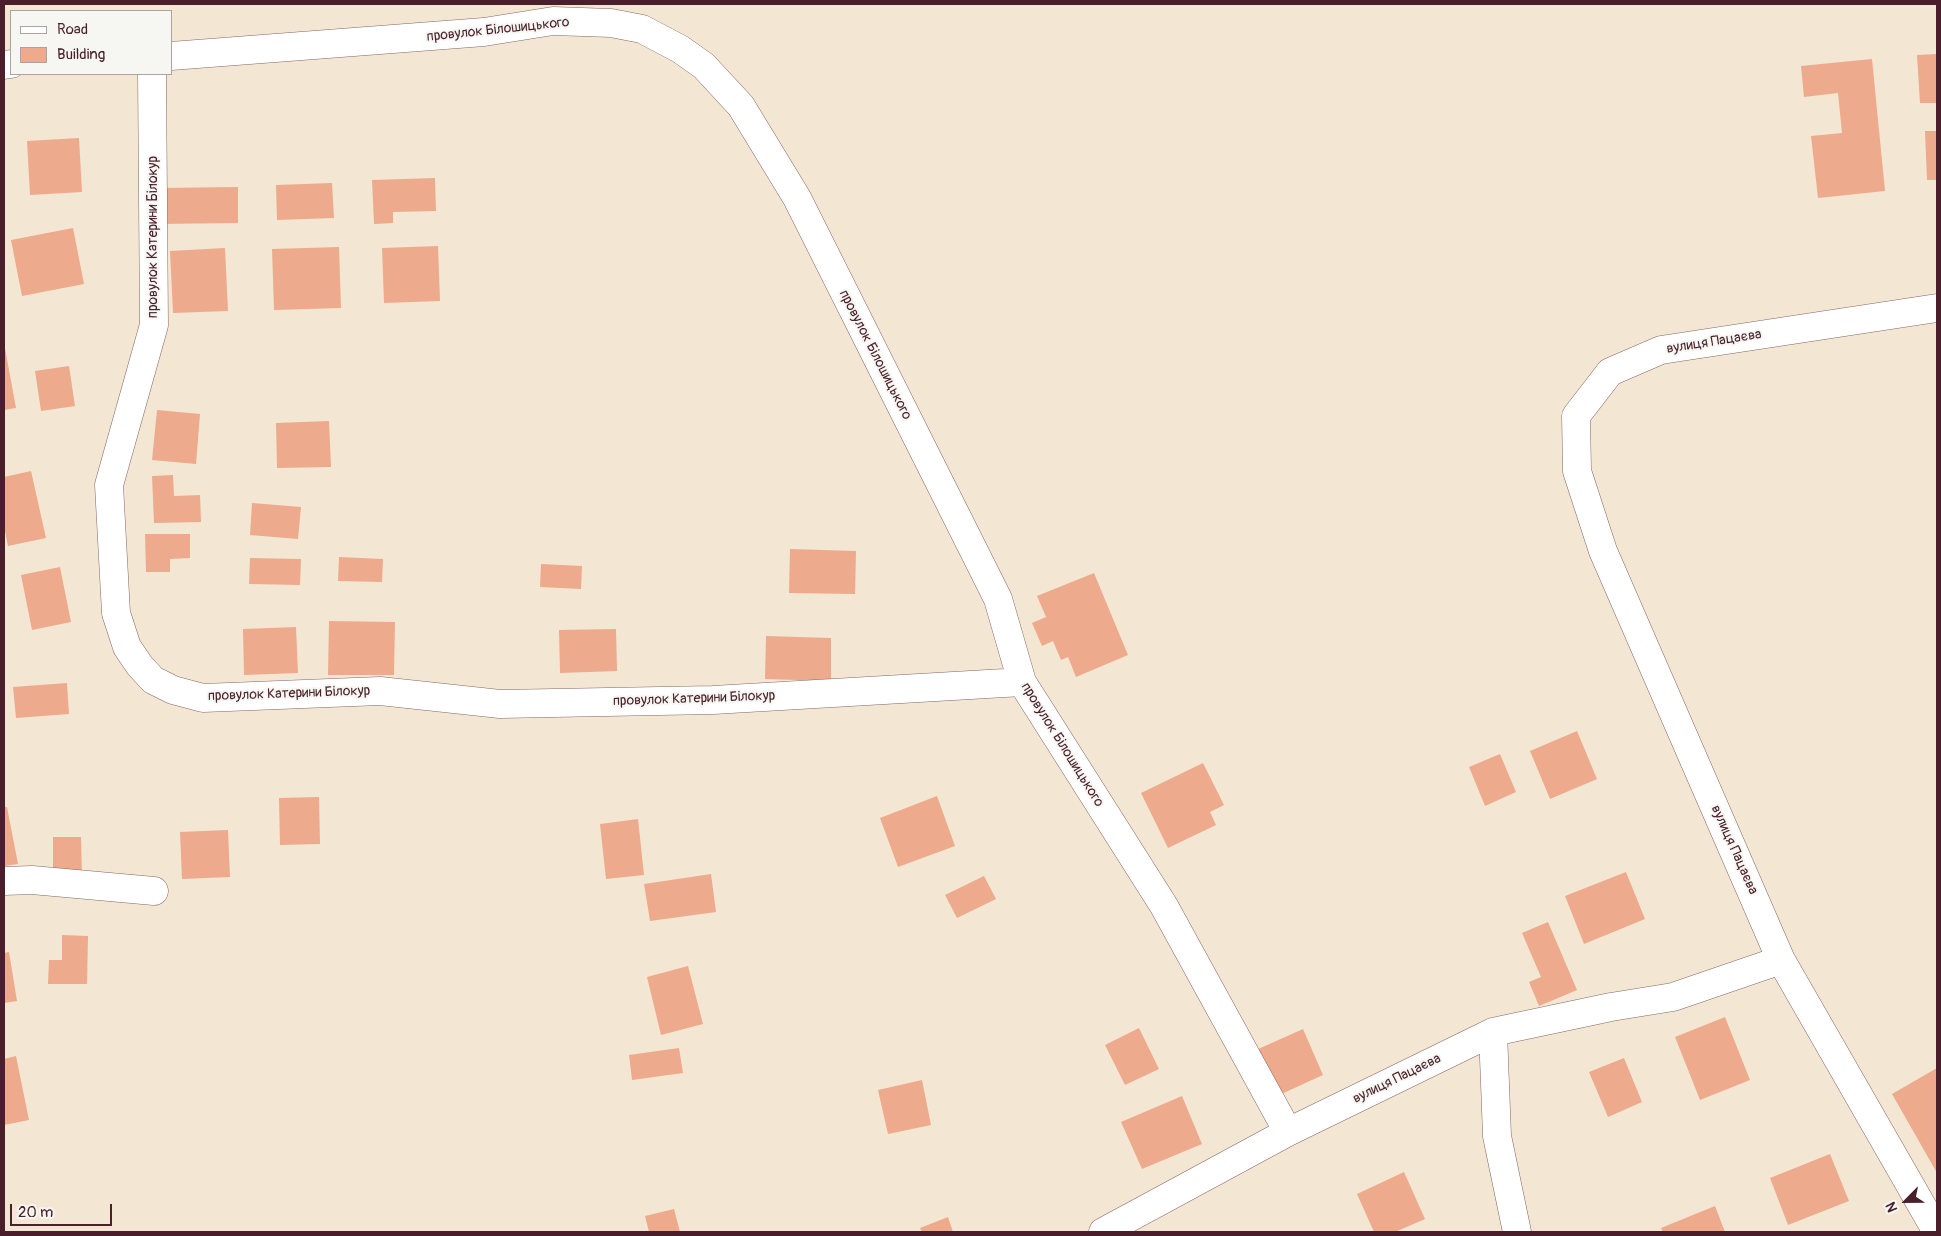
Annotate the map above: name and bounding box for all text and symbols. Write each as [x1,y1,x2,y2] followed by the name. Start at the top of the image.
[10,10,172,75] legend
[426,14,570,46] street label: провулок Білошицького
[57,20,88,39] text: Road
[57,45,105,64] text: Building
[145,156,161,318] street label: провулок Катерини Білокур
[835,287,915,423] street label: провулок Білошицького
[1665,326,1763,358] street label: вулиця Пацаєва
[1017,680,1107,810] street label: провулок Білошицького
[208,683,370,705] street label: провулок Катерини Білокур
[613,688,775,710] street label: провулок Катерини Білокур
[1707,803,1761,897] street label: вулиця Пацаєва
[1350,1050,1444,1108] street label: вулиця Пацаєва
[1881,1176,1931,1226] north arrow
[12,1194,115,1226] scale bar
[1882,1199,1901,1215] text: N
[18,1203,53,1222] text: 20 m

